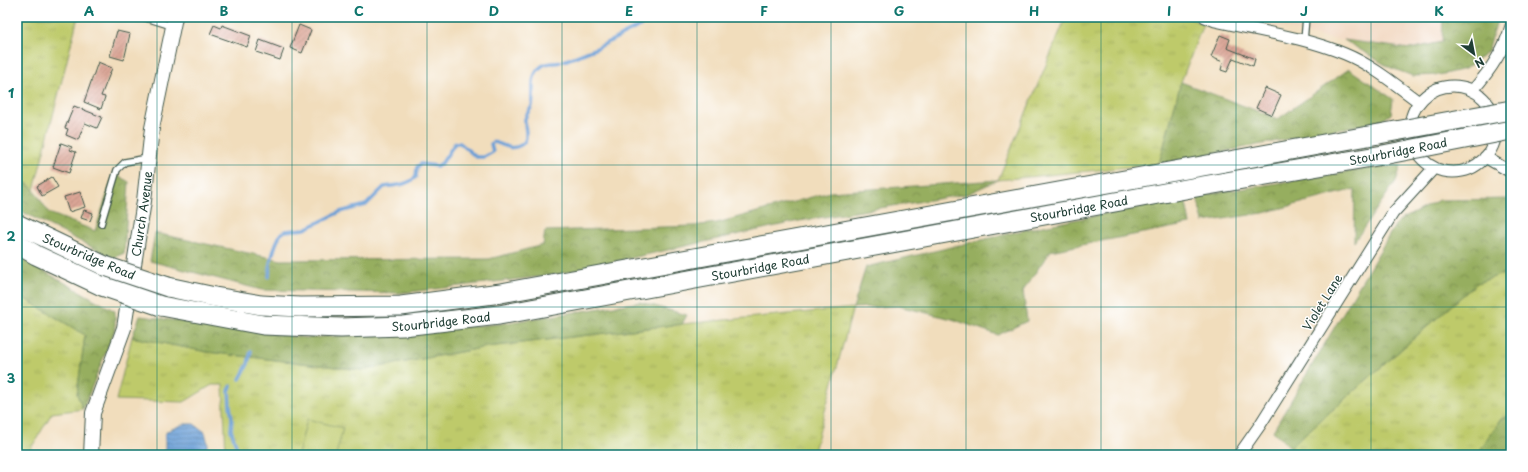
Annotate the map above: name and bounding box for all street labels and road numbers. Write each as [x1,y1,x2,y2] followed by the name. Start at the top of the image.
[1347,133,1449,169] street label: Stourbridge Road
[126,170,156,258] street label: Church Avenue
[1028,191,1129,226] street label: Stourbridge Road
[40,228,138,284] street label: Stourbridge Road
[710,249,811,285] street label: Stourbridge Road
[1297,270,1347,334] street label: Violet Lane
[391,307,491,335] street label: Stourbridge Road

